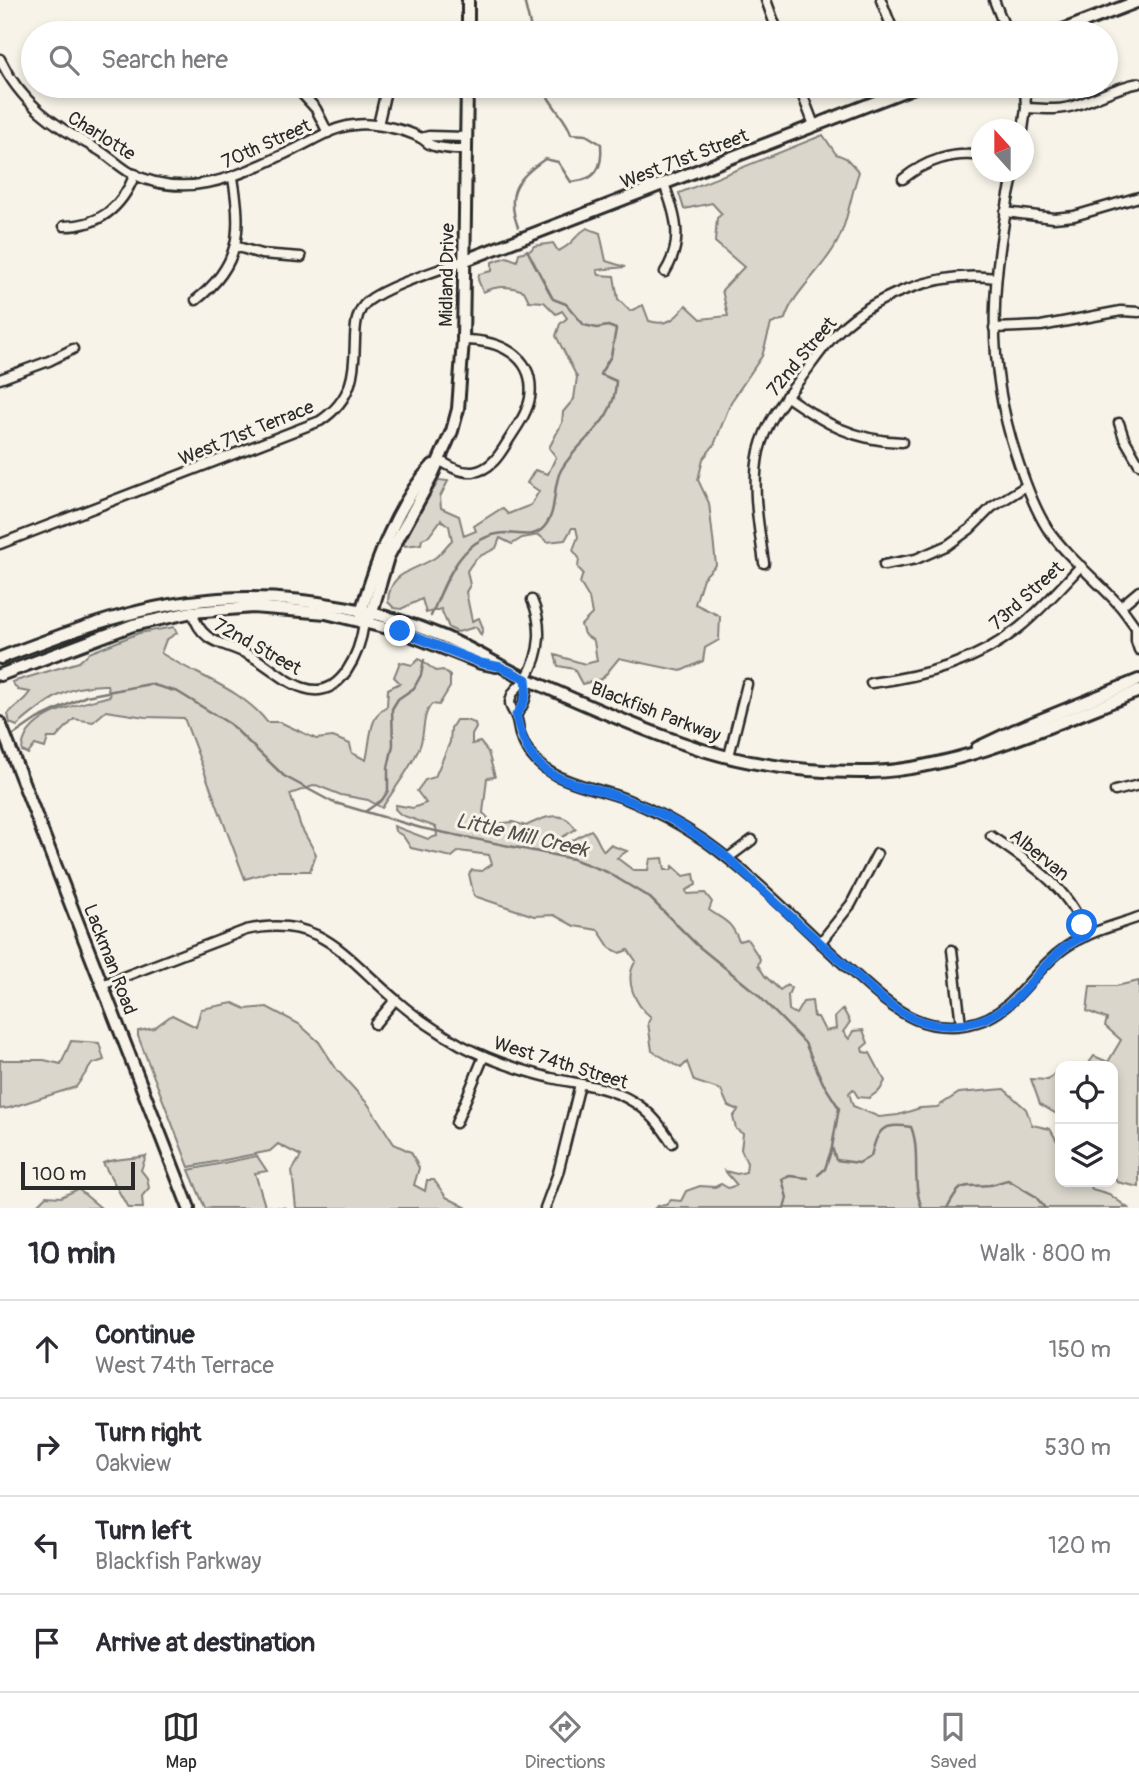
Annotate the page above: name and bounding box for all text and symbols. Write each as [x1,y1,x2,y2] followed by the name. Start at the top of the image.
[21,21,1118,98] search box
[45,41,83,79] icon: search
[101,44,228,76] text: Search here
[63,106,140,166] street label: Charlotte
[218,113,315,174] street label: 70th Street
[971,119,1034,182] north arrow
[617,123,752,194] street label: West 71st Street
[434,222,460,327] street label: Midland Drive
[762,312,842,401] street label: 72nd Street
[175,395,318,471] street label: West 71st Terrace
[984,556,1069,635] street label: 73rd Street
[210,613,306,681] street label: 72nd Street
[384,615,415,646] route end
[587,676,724,748] street label: Blackfish Parkway
[453,807,593,864] water label: Little Mill Creek
[1005,823,1074,886] street label: Albervan
[78,901,142,1018] street label: Lackman Road
[1066,909,1097,940] route start
[491,1031,631,1095] street label: West 74th Street
[1055,1061,1118,1187] map controls
[1055,1061,1118,1124] button: locate
[1055,1124,1118,1187] button: layers
[21,1159,135,1191] scale bar
[32,1162,86,1186] text: 100 m
[28,1235,115,1272] text: 10 min
[980,1239,1111,1268] text: Walk · 800 m
[95,1319,195,1351] text: Continue
[28,1330,66,1368] icon: ahead
[1048,1335,1111,1364] text: 150 m
[95,1351,274,1380] text: West 74th Terrace
[95,1417,201,1449] text: Turn right
[28,1428,66,1466] icon: right
[1045,1433,1111,1462] text: 530 m
[95,1449,171,1478] text: Oakview
[95,1515,191,1547] text: Turn left
[28,1526,66,1564] icon: left
[1048,1531,1111,1560] text: 120 m
[95,1547,261,1576] text: Blackfish Parkway
[28,1624,66,1662] icon: arrive
[95,1627,315,1659] text: Arrive at destination
[162,1708,200,1774] tab: Map
[525,1708,605,1774] tab: Directions
[930,1708,977,1774] tab: Saved

